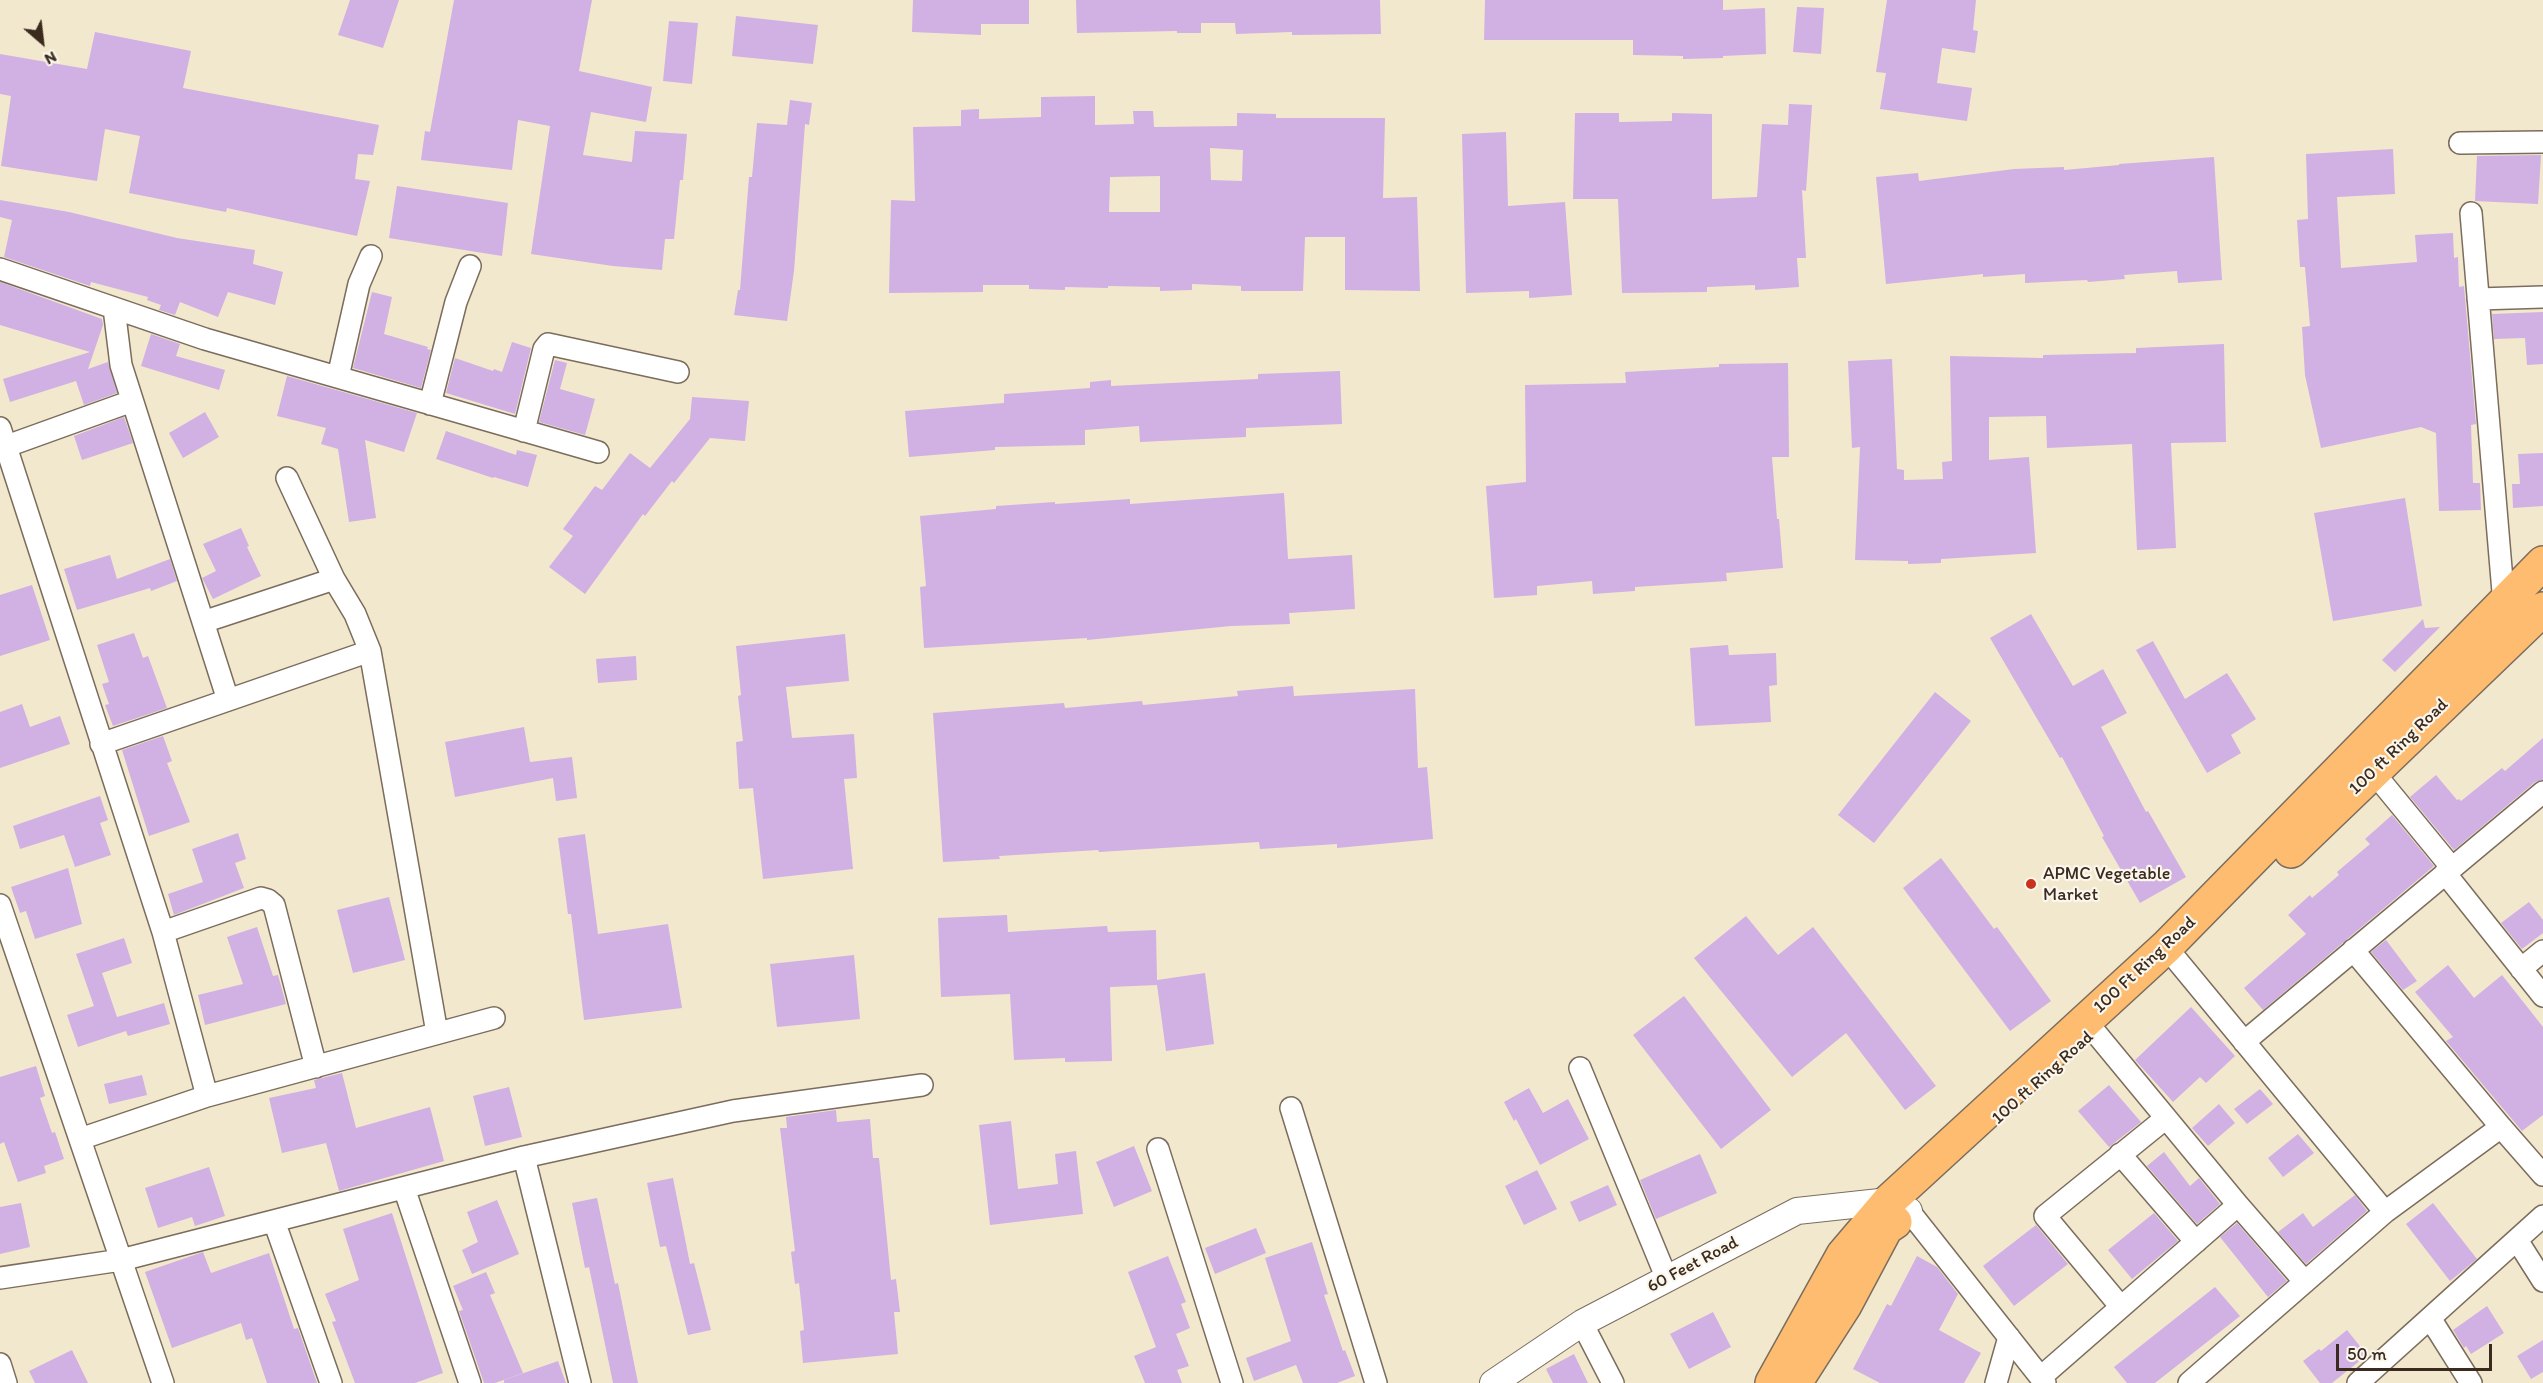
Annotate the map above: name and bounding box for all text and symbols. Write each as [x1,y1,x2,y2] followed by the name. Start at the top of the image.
[12,12,72,72] north arrow
[41,47,60,69] text: N
[2345,694,2453,800] street label: 100 ft Ring Road
[2043,863,2170,906] place label: APMC Vegetable Market
[2024,877,2038,891] marker: APMC Vegetable Market
[2089,912,2201,1018] street label: 100 Ft Ring Road
[1988,1027,2098,1129] street label: 100 ft Ring Road
[1644,1232,1742,1298] street label: 60 Feet Road
[2339,1332,2495,1370] scale bar
[2347,1343,2387,1365] text: 50 m

